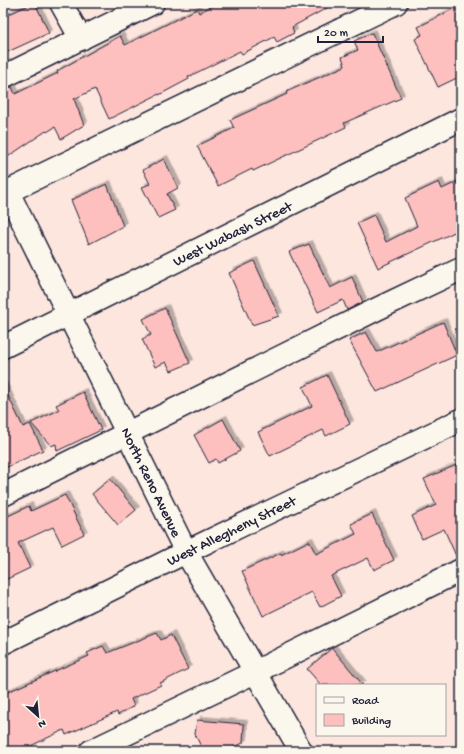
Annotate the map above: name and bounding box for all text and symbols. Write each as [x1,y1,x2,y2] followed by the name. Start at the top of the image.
[318,18,383,44] scale bar
[324,27,349,41] text: 20 m
[170,197,297,271] street label: West Wabash Street
[116,425,185,541] street label: North Reno Avenue
[164,492,301,571] street label: West Allegheny Street
[316,684,446,736] legend
[352,695,379,709] text: Road
[18,696,58,736] north arrow
[351,715,391,729] text: Building
[36,716,48,730] text: N

